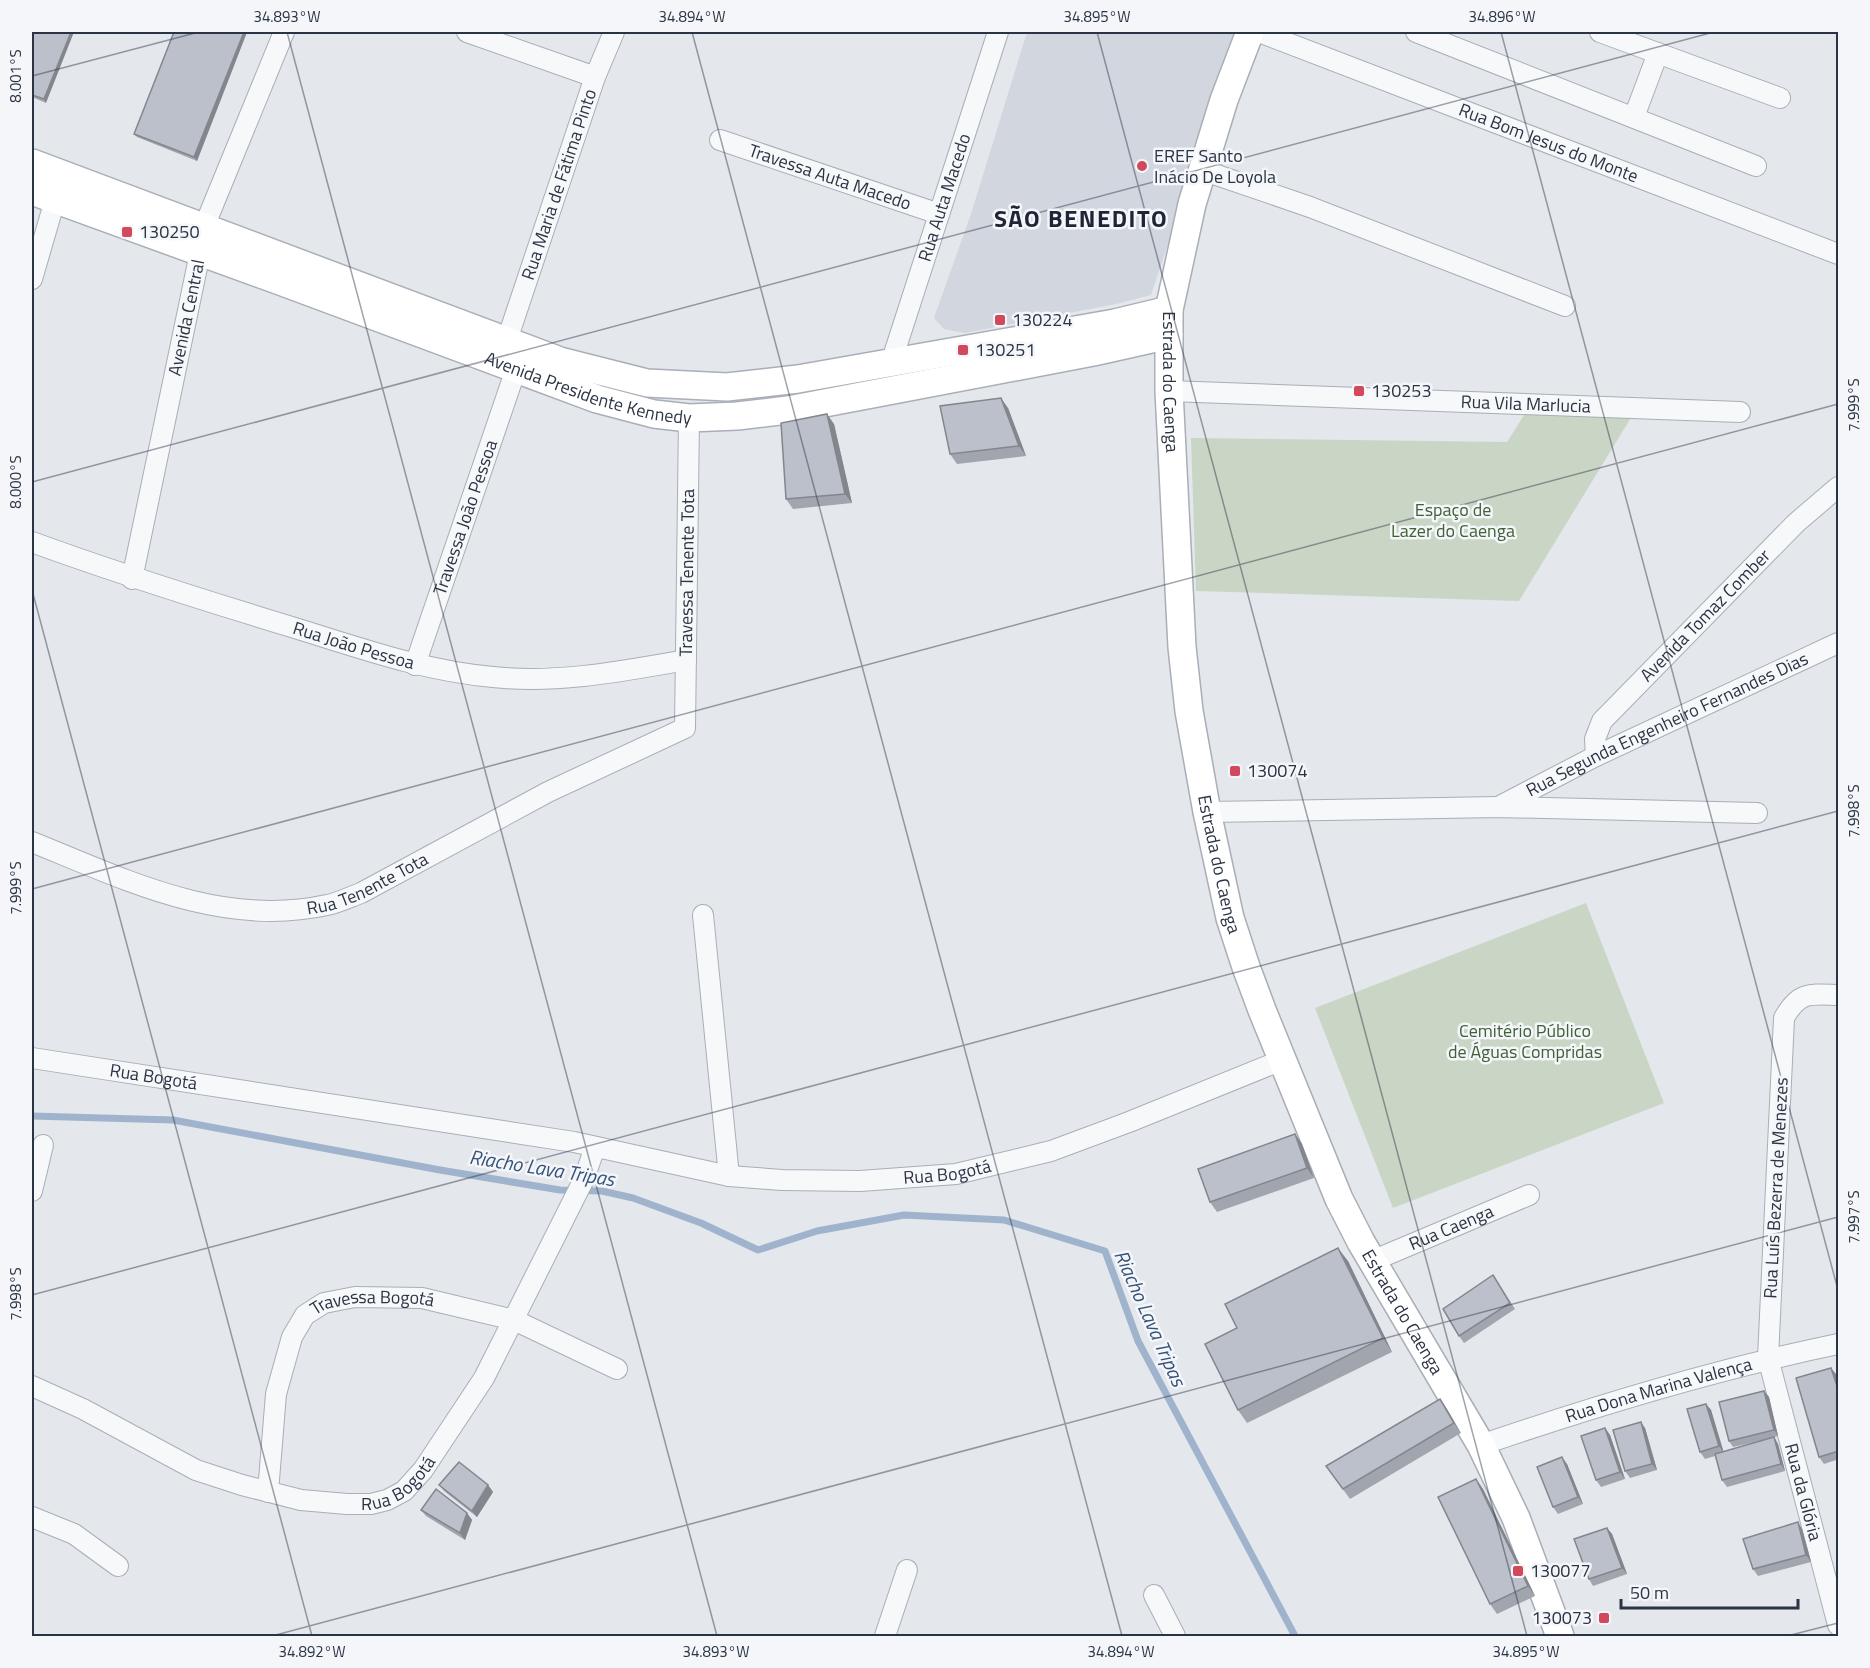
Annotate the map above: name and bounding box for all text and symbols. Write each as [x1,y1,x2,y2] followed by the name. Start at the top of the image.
[254,5,320,28] text: 34.893°W
[659,5,725,28] text: 34.894°W
[1064,5,1130,28] text: 34.895°W
[1469,5,1535,28] text: 34.896°W
[4,49,27,103] text: 8.001°S
[514,85,603,283] street label: Rua Maria de Fátima Pinto
[1455,96,1642,189] street label: Rua Bom Jesus do Monte
[911,130,977,265] street label: Rua Auta Macedo
[745,137,915,217] street label: Travessa Auta Macedo
[1154,142,1276,190] place label: EREF Santo Inácio De Loyola
[1135,159,1149,173] marker: EREF Santo Inácio De Loyola
[994,200,1168,236] district label: SÃO BENEDITO
[139,218,199,245] place label: 130250
[120,225,134,239] marker: 130250
[161,257,211,378] street label: Avenida Central
[1012,306,1072,333] place label: 130224
[1156,311,1186,453] street label: Estrada do Caenga
[993,313,1007,327] marker: 130224
[975,336,1035,363] place label: 130251
[956,343,970,357] marker: 130251
[481,344,693,431] street label: Avenida Presidente Kennedy
[1371,377,1431,404] place label: 130253
[1842,378,1865,432] text: 7.999°S
[1352,384,1366,398] marker: 130253
[1460,388,1591,420] street label: Rua Vila Marlucia
[426,436,504,598] street label: Travessa João Pessoa
[4,455,27,509] text: 8.000°S
[672,489,701,657] street label: Travessa Tenente Tota
[1391,496,1515,544] park label: Espaço de Lazer do Caenga
[1633,543,1776,688] street label: Avenida Tomaz Comber
[290,614,417,676] street label: Rua João Pessoa
[1521,645,1813,803] street label: Rua Segunda Engenheiro Fernandes Dias
[1247,757,1307,784] place label: 130074
[1228,764,1242,778] marker: 130074
[1842,784,1865,838] text: 7.998°S
[1191,793,1248,937] street label: Estrada do Caenga
[305,845,433,921] street label: Rua Tenente Tota
[4,861,27,915] text: 7.999°S
[1448,1017,1602,1065] park label: Cemitério Público de Águas Compridas
[108,1056,199,1096] street label: Rua Bogotá
[1756,1077,1795,1299] street label: Rua Luís Bezerra de Menezes
[467,1141,618,1194] water label: Riacho Lava Tripas
[902,1152,994,1191] street label: Rua Bogotá
[1842,1190,1865,1244] text: 7.997°S
[1405,1197,1498,1257] street label: Rua Caenga
[1355,1244,1450,1379] street label: Estrada do Caenga
[1107,1245,1195,1392] water label: Riacho Lava Tripas
[4,1267,27,1321] text: 7.998°S
[305,1283,437,1322] street label: Travessa Bogotá
[1562,1350,1755,1429] street label: Rua Dona Marina Valença
[1778,1440,1829,1544] street label: Rua da Glória
[361,1450,442,1517] street label: Rua Bogotá
[1530,1557,1590,1584] place label: 130077
[1511,1564,1525,1578] marker: 130077
[1621,1572,1798,1610] scale bar
[1630,1579,1669,1606] text: 50 m
[1532,1604,1592,1631] place label: 130073
[1597,1611,1611,1625] marker: 130073
[279,1640,345,1663] text: 34.892°W
[683,1640,749,1663] text: 34.893°W
[1088,1640,1154,1663] text: 34.894°W
[1493,1640,1559,1663] text: 34.895°W

